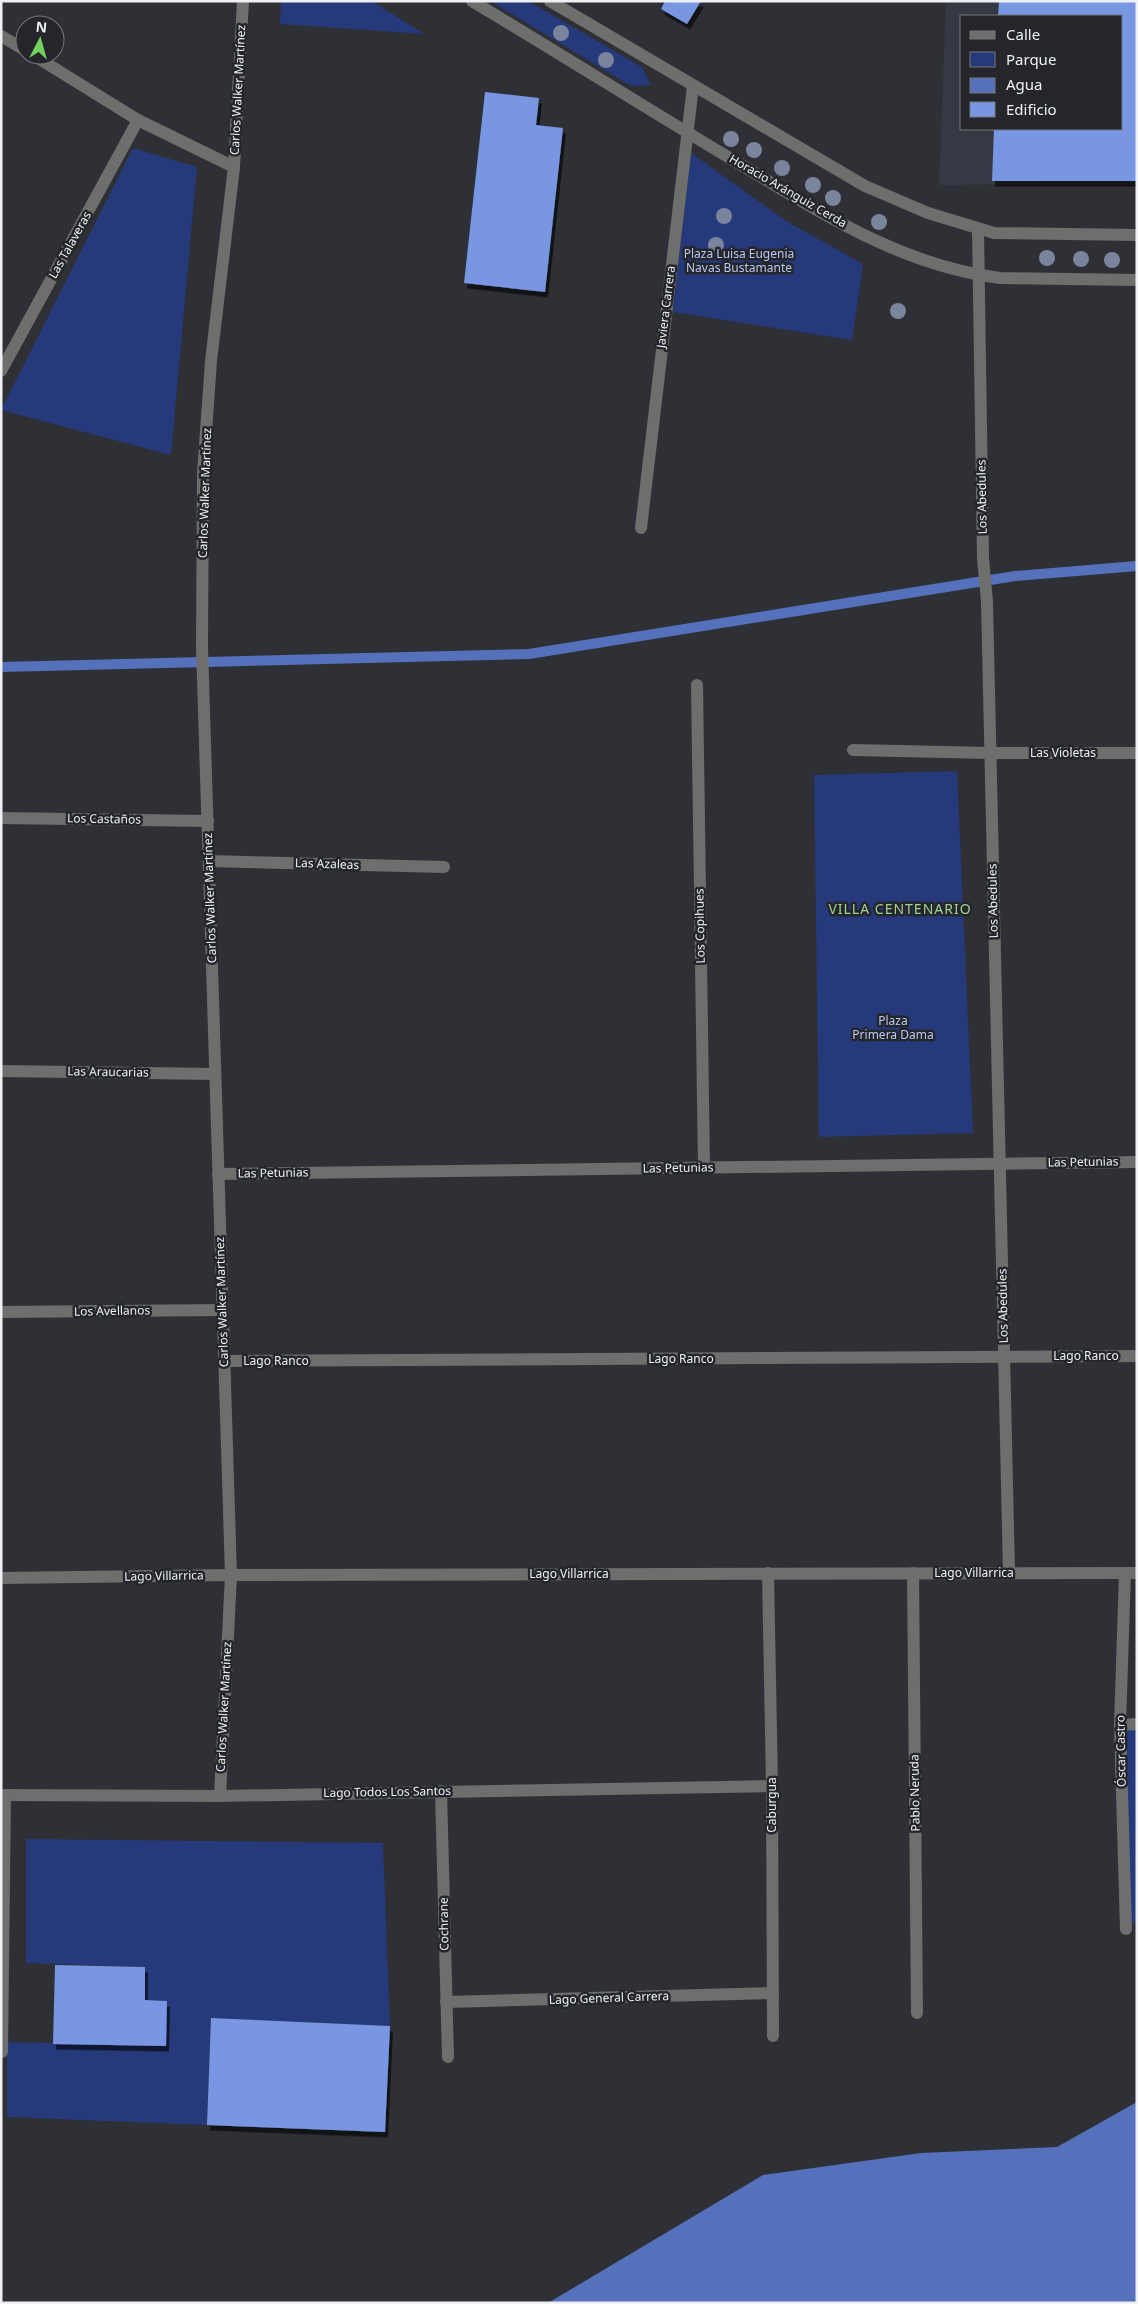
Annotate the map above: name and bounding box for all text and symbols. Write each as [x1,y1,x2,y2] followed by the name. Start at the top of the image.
[15,15,65,65] north arrow
[960,15,1123,130] legend
[35,17,48,37] text: N
[226,24,249,155] street label: Carlos Walker Martínez
[1006,24,1040,44] text: Calle
[1006,49,1056,69] text: Parque
[1006,74,1043,94] text: Agua
[1006,99,1057,119] text: Edificio
[726,150,850,231] street label: Horacio Aránguiz Cerda
[44,208,95,281] street label: Las Talaveras
[684,245,794,276] park label: Plaza Luisa Eugenia Navas Bustamante
[652,265,679,350] street label: Javiera Carrera
[194,427,215,558] street label: Carlos Walker Martínez
[972,459,991,534] street label: Los Abedules
[1030,744,1096,761] street label: Las Violetas
[67,809,141,828] street label: Los Castaños
[199,832,220,963] street label: Carlos Walker Martínez
[295,854,360,873] street label: Las Azaleas
[983,863,1002,938] street label: Los Abedules
[690,888,709,964] street label: Los Copihues
[828,899,972,918] district label: VILLA CENTENARIO
[852,1012,934,1043] park label: Plaza Primera Dama
[67,1062,149,1081] street label: Las Araucarias
[1048,1152,1119,1171] street label: Las Petunias
[643,1158,714,1177] street label: Las Petunias
[238,1163,309,1182] street label: Las Petunias
[211,1236,232,1367] street label: Carlos Walker Martínez
[993,1268,1012,1343] street label: Los Abedules
[74,1301,151,1320] street label: Los Avellanos
[1053,1347,1119,1364] street label: Lago Ranco
[648,1350,714,1367] street label: Lago Ranco
[243,1352,309,1369] street label: Lago Ranco
[934,1564,1014,1581] street label: Lago Villarrica
[529,1565,609,1582] street label: Lago Villarrica
[124,1566,204,1585] street label: Lago Villarrica
[212,1641,235,1772] street label: Carlos Walker Martínez
[1111,1715,1130,1787] street label: Óscar Castro
[905,1754,924,1832] street label: Pablo Neruda
[763,1777,780,1833] street label: Caburgua
[323,1782,451,1801] street label: Lago Todos Los Santos
[435,1897,452,1951] street label: Cochrane
[549,1987,669,2008] street label: Lago General Carrera

